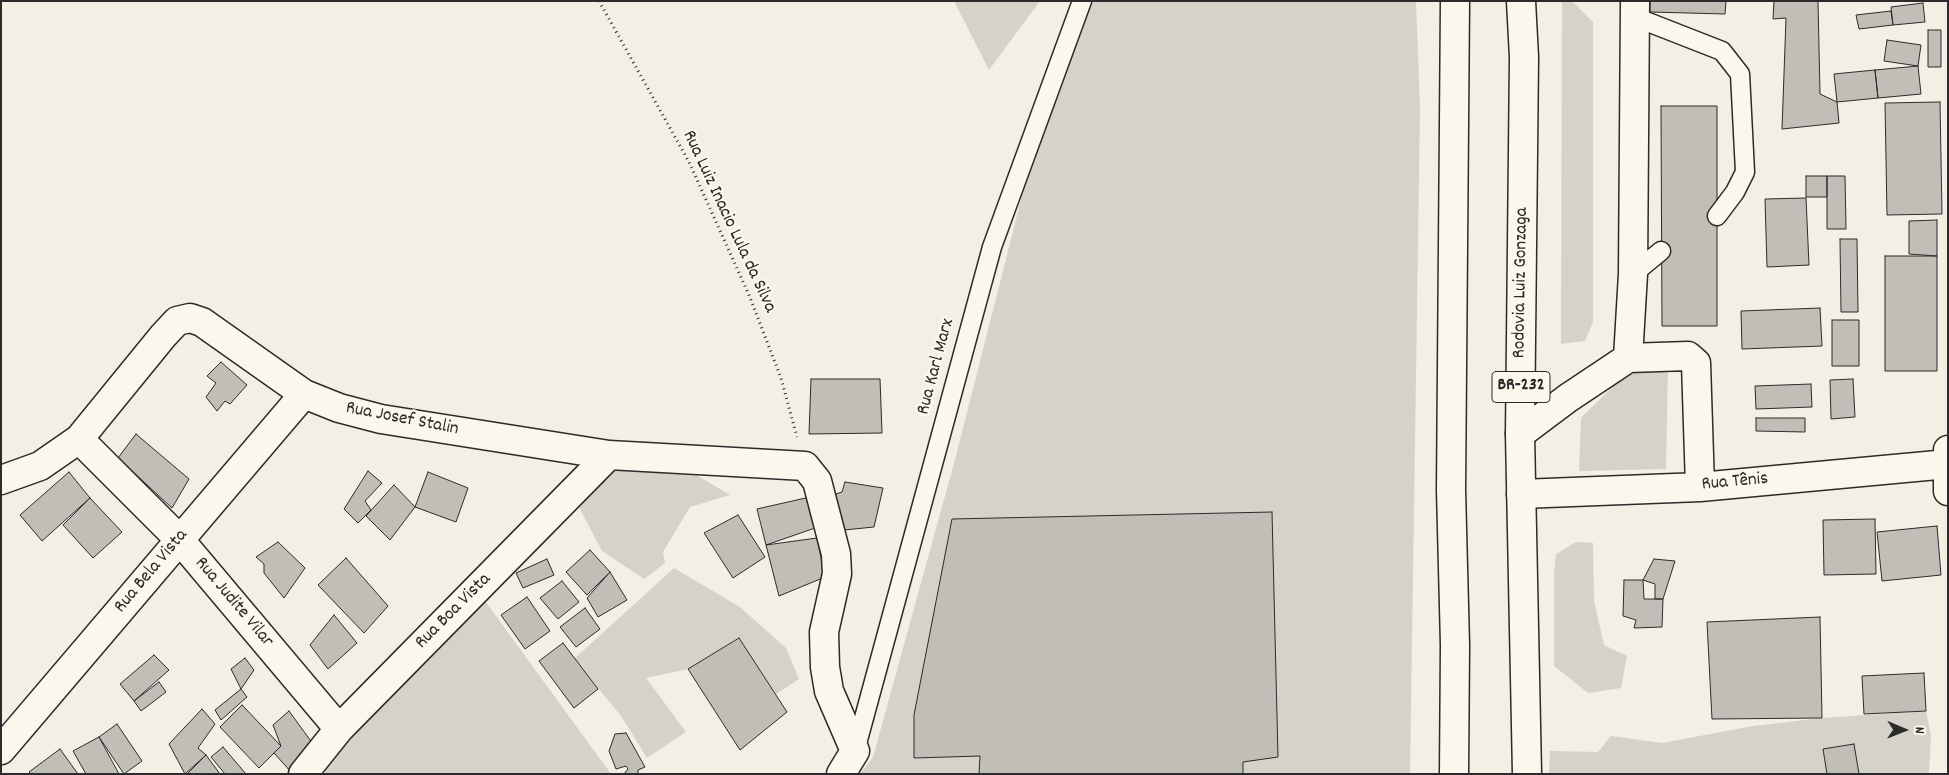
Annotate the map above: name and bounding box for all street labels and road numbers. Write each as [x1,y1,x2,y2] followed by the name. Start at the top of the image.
[676,127,780,317] street label: Rua Luiz Inacio Lula da Silva
[1509,207,1535,359] street label: Rodovia Luiz Gonzaga
[913,316,961,418] street label: Rua Karl Marx
[1492,372,1550,402] road number: BR-232
[344,398,460,442] street label: Rua Josef Stalin
[1701,469,1769,497] street label: Rua Tênis
[110,525,194,619] street label: Rua Bela Vista
[189,553,277,653] street label: Rua Judite Vilar
[411,569,497,655] street label: Rua Boa Vista

